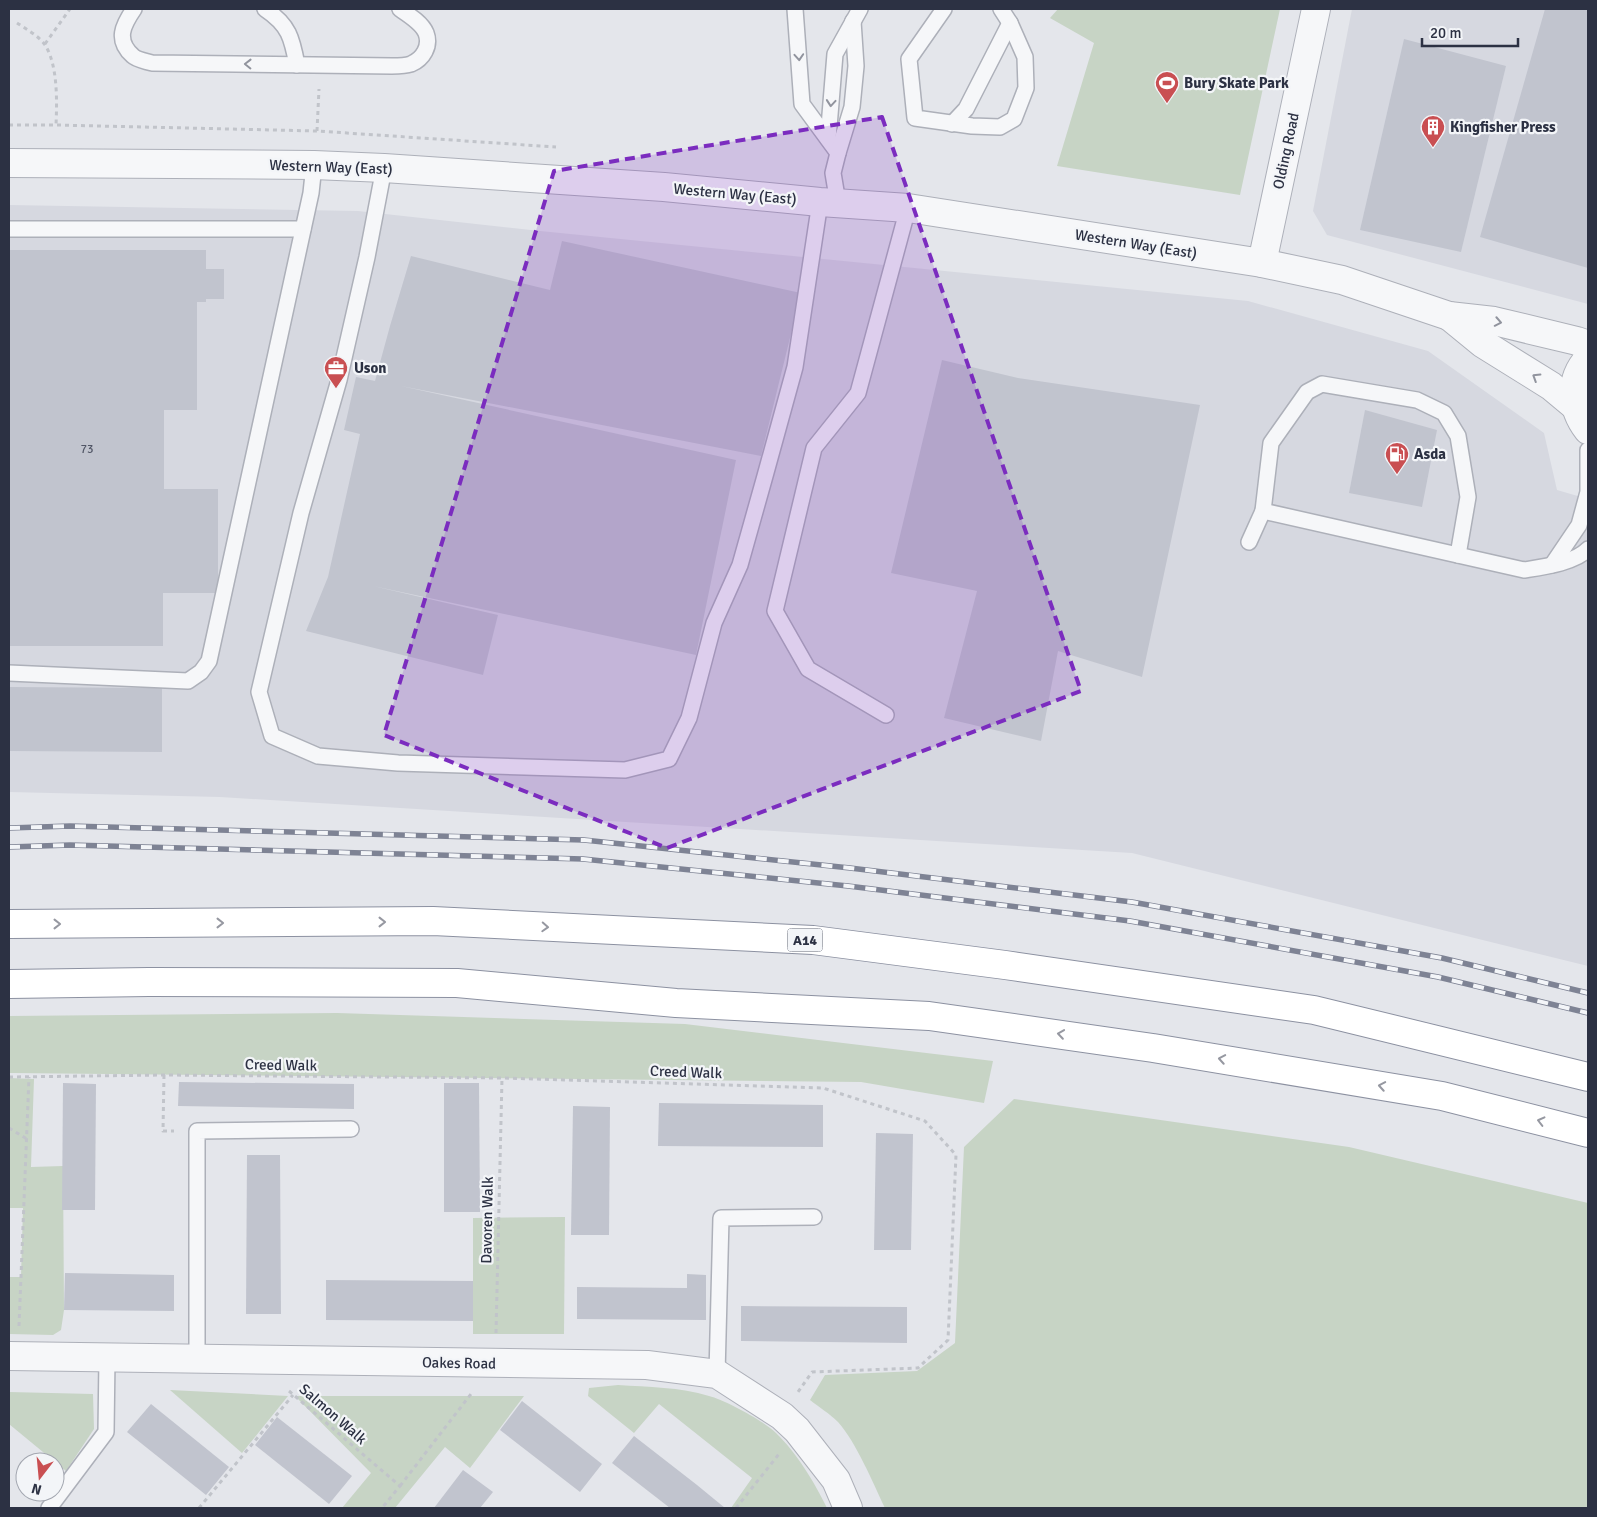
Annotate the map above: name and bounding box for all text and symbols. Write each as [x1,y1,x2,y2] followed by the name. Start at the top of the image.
[1422,15,1518,47] scale bar
[1430,24,1461,42] text: 20 m
[793,54,804,62] one-way arrow
[244,59,252,70] one-way arrow
[1154,70,1180,104] sports icon: Bury Skate Park
[1184,74,1289,92] place label: Bury Skate Park
[826,100,837,108] one-way arrow
[1269,111,1303,191] street label: Olding Road
[1420,114,1446,148] building icon: Kingfisher Press
[1450,118,1556,136] place label: Kingfisher Press
[269,156,393,178] street label: Western Way (East)
[673,180,797,208] street label: Western Way (East)
[1074,225,1198,263] street label: Western Way (East)
[1493,317,1502,327] one-way arrow
[323,355,349,389] office icon: Uson
[354,359,386,377] place label: Uson
[1532,374,1542,383] one-way arrow
[1384,441,1410,475] fuel station icon: Asda
[81,442,93,457] house number: 73
[1414,445,1446,463] place label: Asda
[379,917,387,927] one-way arrow
[216,918,224,928] one-way arrow
[54,919,62,929] one-way arrow
[541,921,549,932] one-way arrow
[788,928,822,952] road number: A14
[1057,1030,1066,1040] one-way arrow
[245,1055,318,1075] street label: Creed Walk
[1218,1055,1226,1065] one-way arrow
[650,1062,723,1082] street label: Creed Walk
[1378,1082,1387,1092] one-way arrow
[1536,1116,1545,1127] one-way arrow
[477,1176,497,1264] street label: Davoren Walk
[422,1353,496,1373] street label: Oakes Road
[296,1380,371,1448] street label: Salmon Walk
[15,1452,65,1502] north arrow
[30,1480,44,1499] text: N

